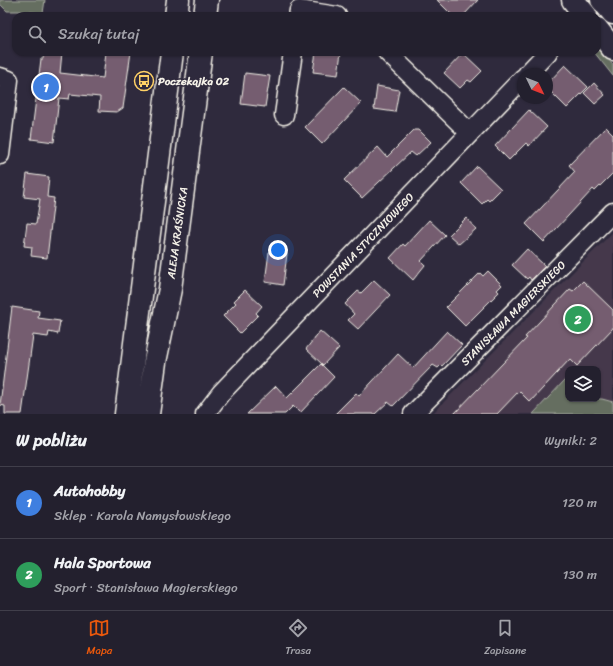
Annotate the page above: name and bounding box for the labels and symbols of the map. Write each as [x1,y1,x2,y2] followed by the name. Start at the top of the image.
[517,68,553,104] north arrow
[133,70,155,92] bus stop icon: Poczekajka 02
[33,72,59,102] pin: 1
[158,72,230,91] place label: Poczekajka 02
[162,186,193,281] street label: ALEJA KRAŚNICKA
[308,188,419,302] street label: POWSTANIA STYCZNIOWEGO
[268,240,288,260] your location
[456,256,571,371] street label: STANISŁAWA MAGIERSKIEGO
[565,304,591,334] pin: 2

